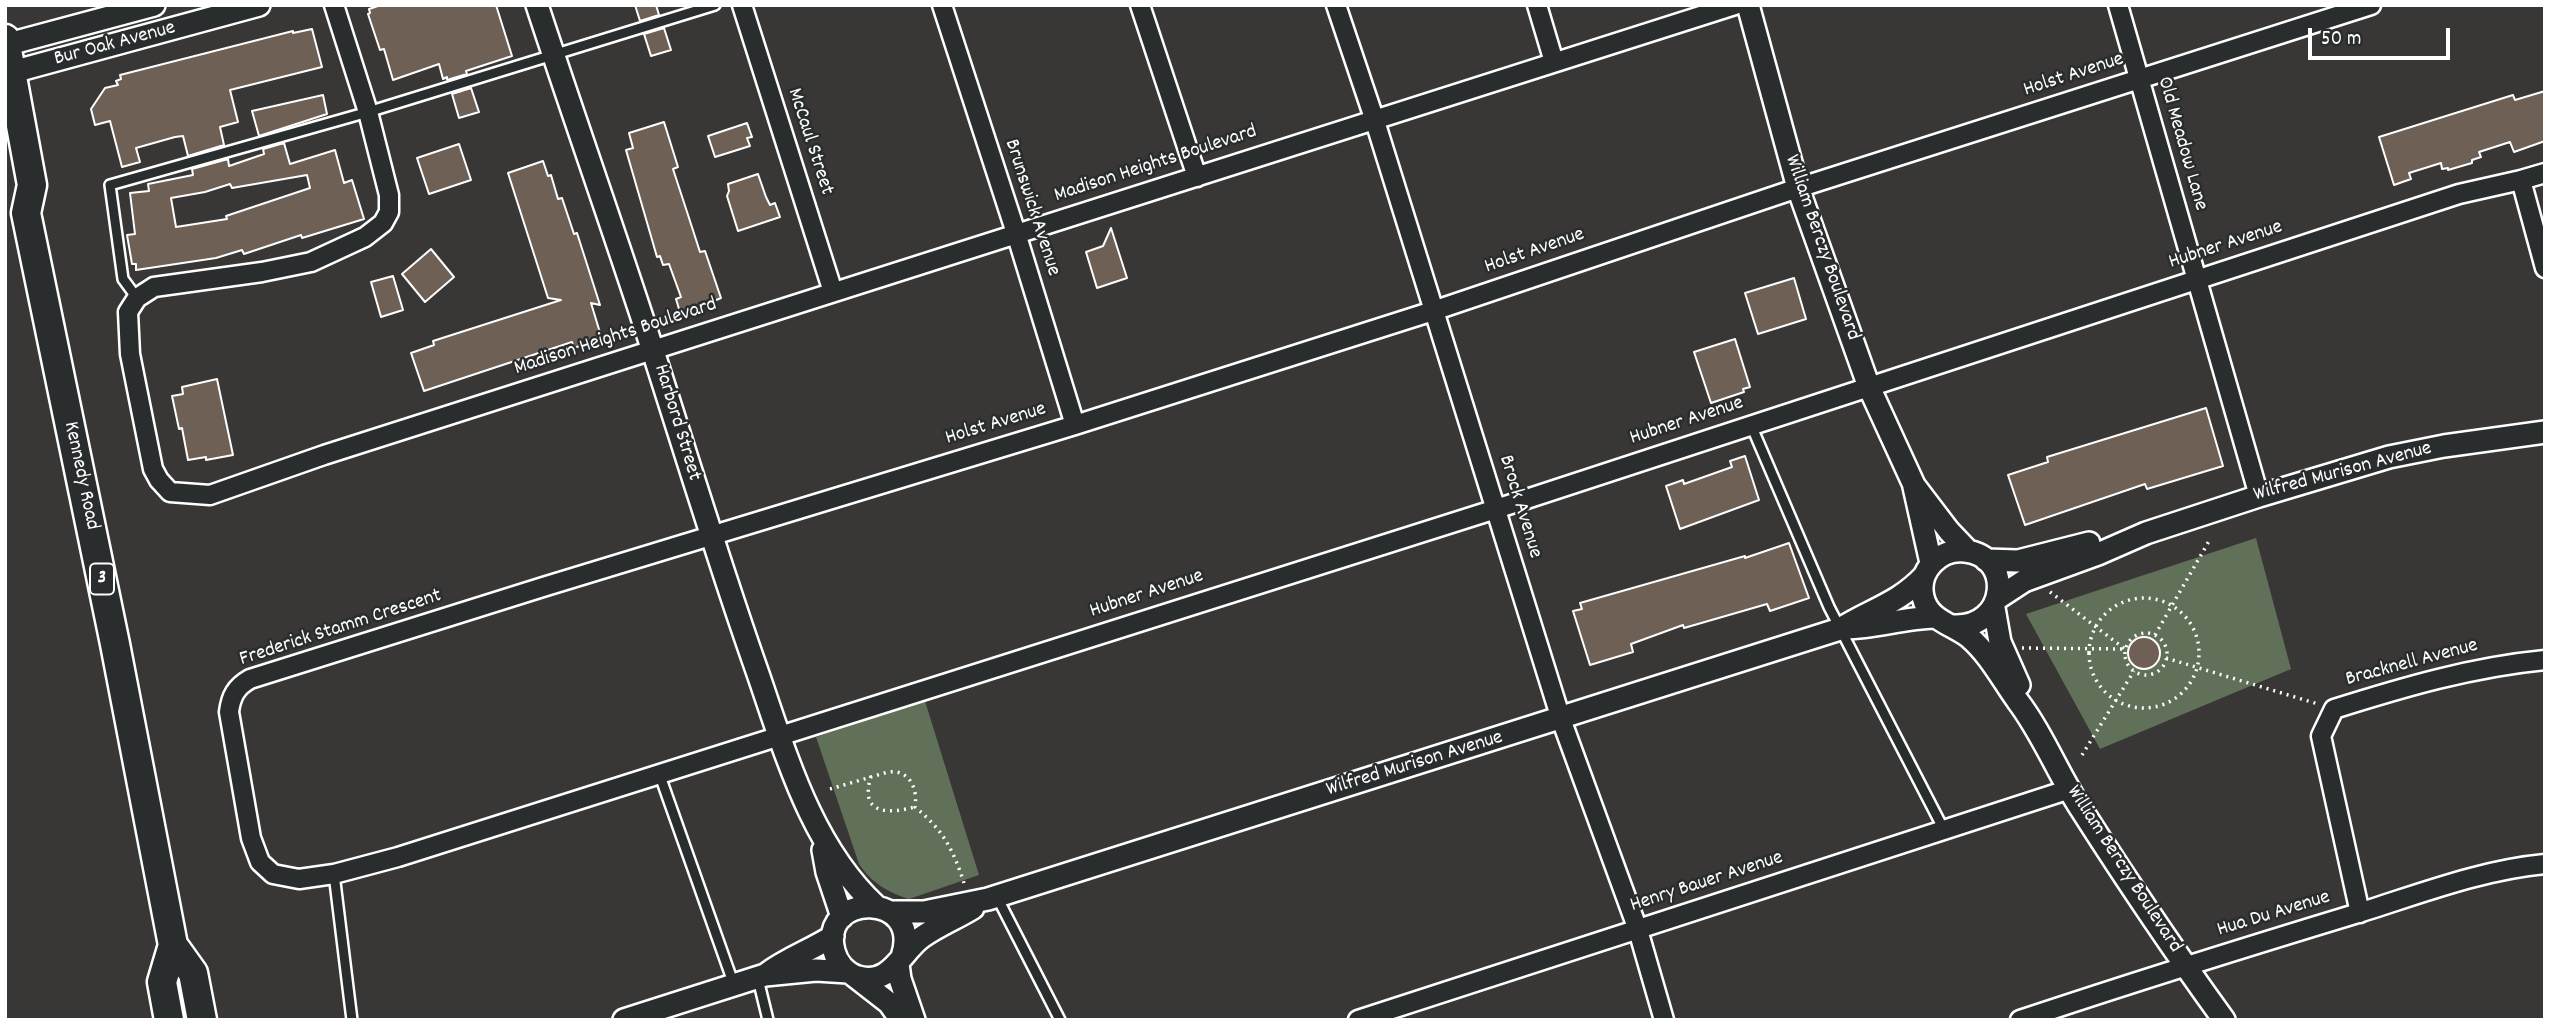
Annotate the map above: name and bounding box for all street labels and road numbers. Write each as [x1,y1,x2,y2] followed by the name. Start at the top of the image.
[52,17,178,73] street label: Bur Oak Avenue
[2021,48,2127,104] street label: Holst Avenue
[2150,74,2212,214] street label: Old Meadow Lane
[780,85,838,199] street label: McCaul Street
[1052,120,1260,210] street label: Madison Heights Boulevard
[997,137,1065,279] street label: Brunswick Avenue
[1777,152,1865,344] street label: William Berczy Boulevard
[2166,216,2286,276] street label: Hubner Avenue
[1482,223,1588,281] street label: Holst Avenue
[512,293,720,383] street label: Madison Heights Boulevard
[646,362,706,484] street label: Harbord Street
[1627,392,1747,452] street label: Hubner Avenue
[943,398,1049,452] street label: Holst Avenue
[56,420,104,532] street label: Kennedy Road
[2251,437,2435,509] street label: Wilfred Murison Avenue
[1491,452,1547,562] street label: Brock Avenue
[90,564,114,594] road number: 3
[1087,565,1207,625] street label: Hubner Avenue
[237,584,445,674] street label: Frederick Stamm Crescent
[2343,634,2481,694] street label: Bracknell Avenue
[1324,726,1506,804] street label: Wilfred Murison Avenue
[2060,782,2186,958] street label: William Berczy Boulevard
[1628,846,1786,920] street label: Henry Bauer Avenue
[2215,886,2333,944] street label: Hua Du Avenue

